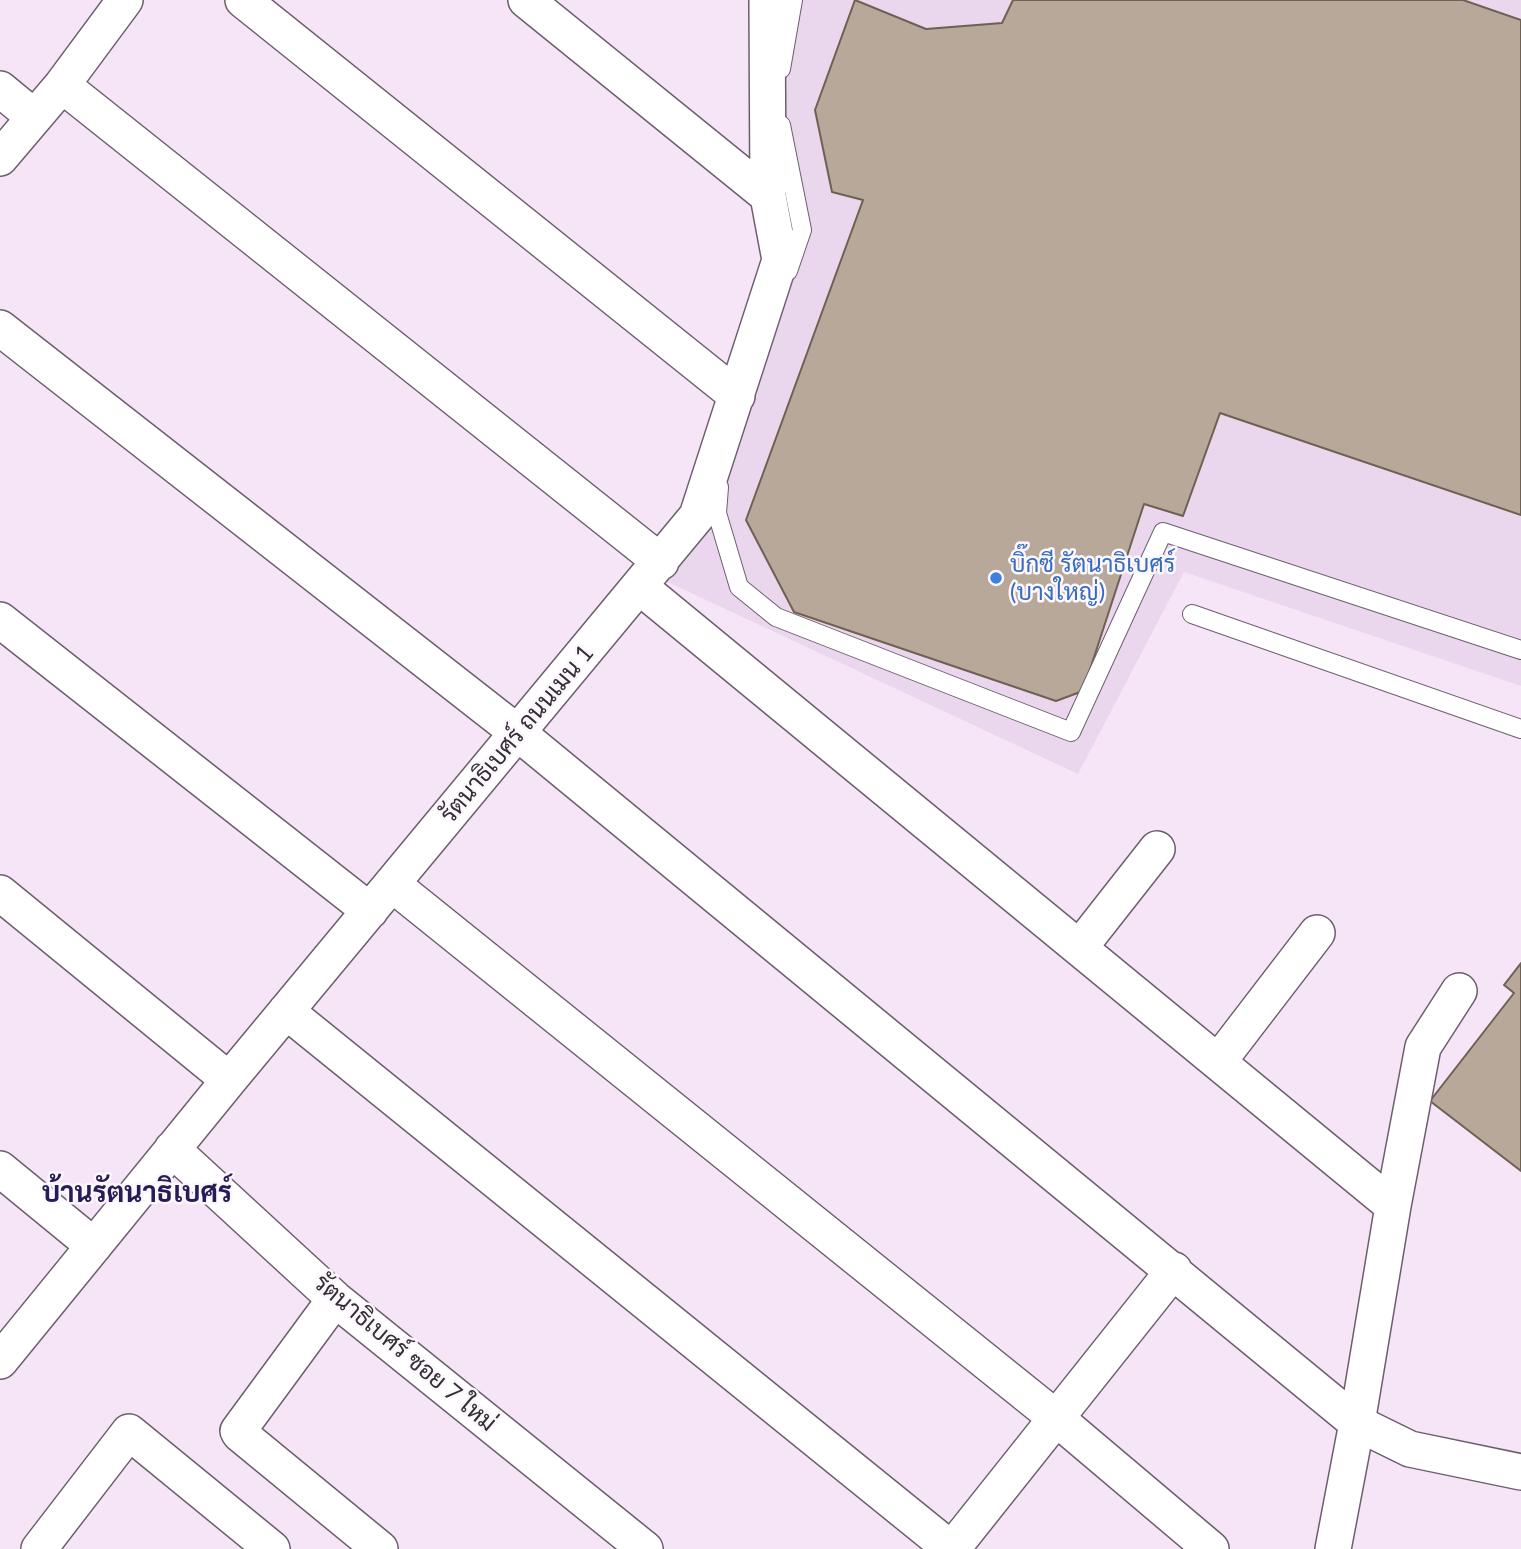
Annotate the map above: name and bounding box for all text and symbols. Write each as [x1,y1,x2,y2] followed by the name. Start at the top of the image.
[1010,550,1175,606] place label: บิ๊กซี รัตนาธิเบศร์ (บางใหญ่)
[988,570,1004,586] marker: บิ๊กซี รัตนาธิเบศร์ (บางใหญ่)
[434,639,600,829] street label: รัตนาธิเบศร์ ถนนเมน 1
[42,1176,232,1210] district label: บ้านรัตนาธิเบศร์
[308,1268,502,1438] street label: รัตนาธิเบศร์ ซอย 7 ใหม่

